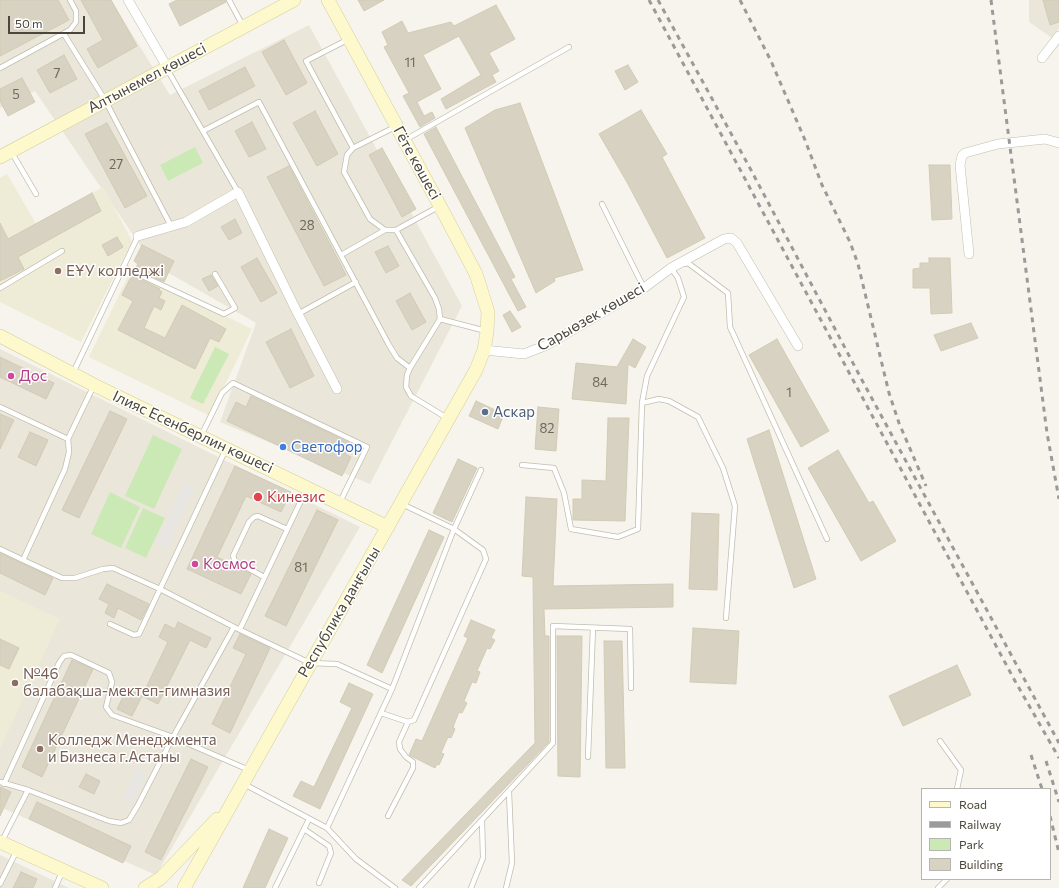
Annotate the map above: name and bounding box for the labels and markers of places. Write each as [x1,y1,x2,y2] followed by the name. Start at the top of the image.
[66,262,164,280] place label: ЕҰУ колледжі
[53,266,63,276] marker: ЕҰУ колледжі
[19,367,47,385] place label: Дос
[6,371,16,381] marker: Дос
[493,403,535,421] place label: Аскар
[480,407,490,417] marker: Аскар
[291,438,363,456] place label: Светофор
[278,442,288,452] marker: Светофор
[267,488,325,506] place label: Кинезис
[252,491,264,503] marker: Кинезис
[203,555,256,573] place label: Космос
[190,559,200,569] marker: Космос
[23,665,230,700] place label: №46 балабақша-мектеп-гимназия
[10,678,20,688] marker: №46 балабақша-мектеп-гимназия
[48,731,216,766] place label: Колледж Менеджмента и Бизнеса г.Астаны
[35,744,45,754] marker: Колледж Менеджмента и Бизнеса г.Астаны

